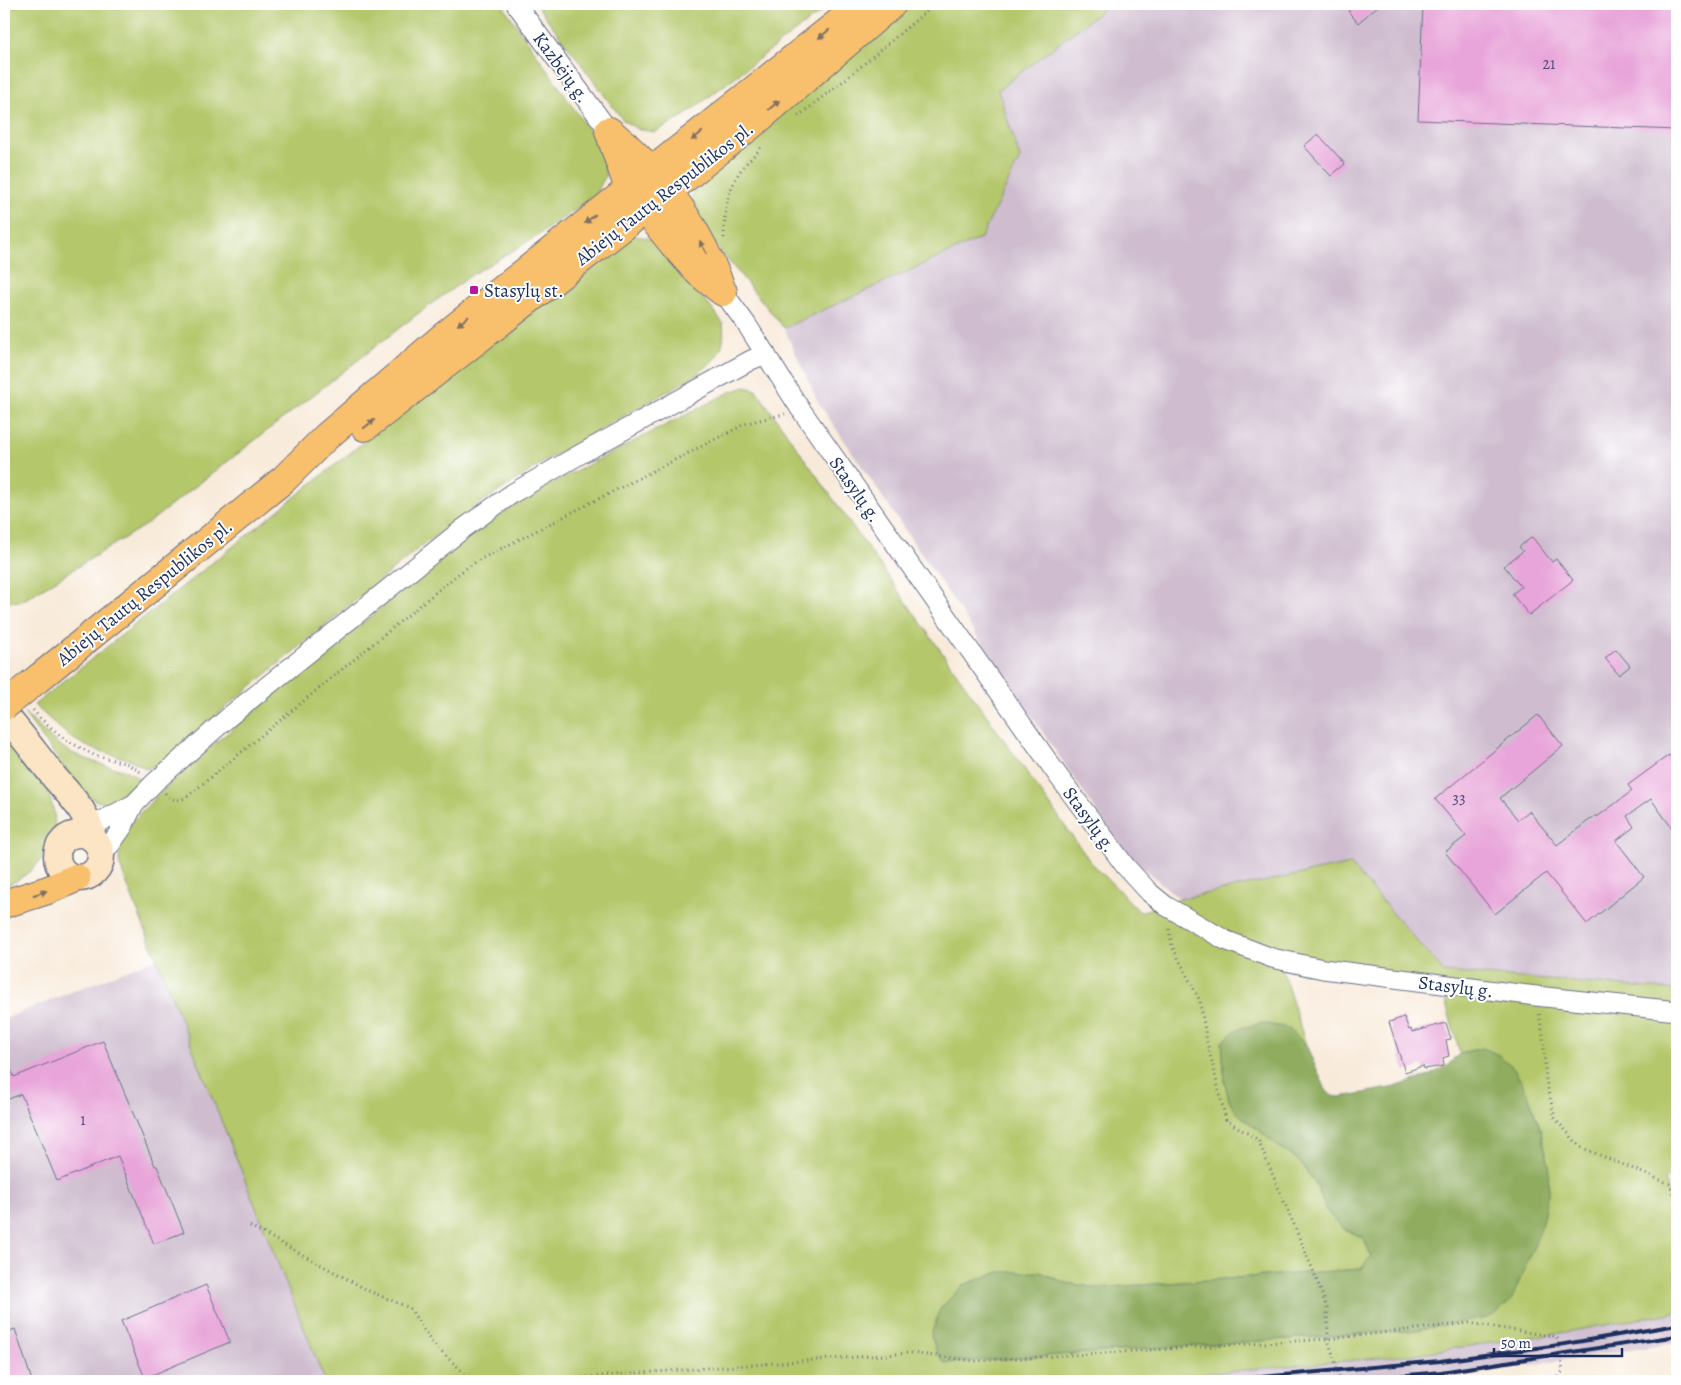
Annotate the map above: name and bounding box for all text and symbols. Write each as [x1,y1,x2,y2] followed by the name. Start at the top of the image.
[527,27,596,108] street label: Kazbėjų g.
[818,29,831,40] one-way arrow
[1542,53,1556,75] house number: 21
[768,100,781,111] one-way arrow
[569,116,759,272] street label: Abiejų Tautų Respublikos pl.
[691,130,704,141] one-way arrow
[584,214,597,225] one-way arrow
[699,240,707,255] one-way arrow
[484,278,564,304] place label: Stasylų st.
[468,284,480,296] marker: Stasylų st.
[457,315,470,326] one-way arrow
[362,418,375,429] one-way arrow
[823,451,887,528] street label: Stasylų g.
[50,514,238,673] street label: Abiejų Tautų Respublikos pl.
[1057,781,1122,858] street label: Stasylų g.
[1452,787,1466,809] house number: 33
[33,888,48,896] one-way arrow
[1417,970,1495,1004] street label: Stasylų g.
[80,1109,86,1131] house number: 1
[1494,1325,1621,1357] scale bar
[1501,1333,1531,1353] text: 50 m

